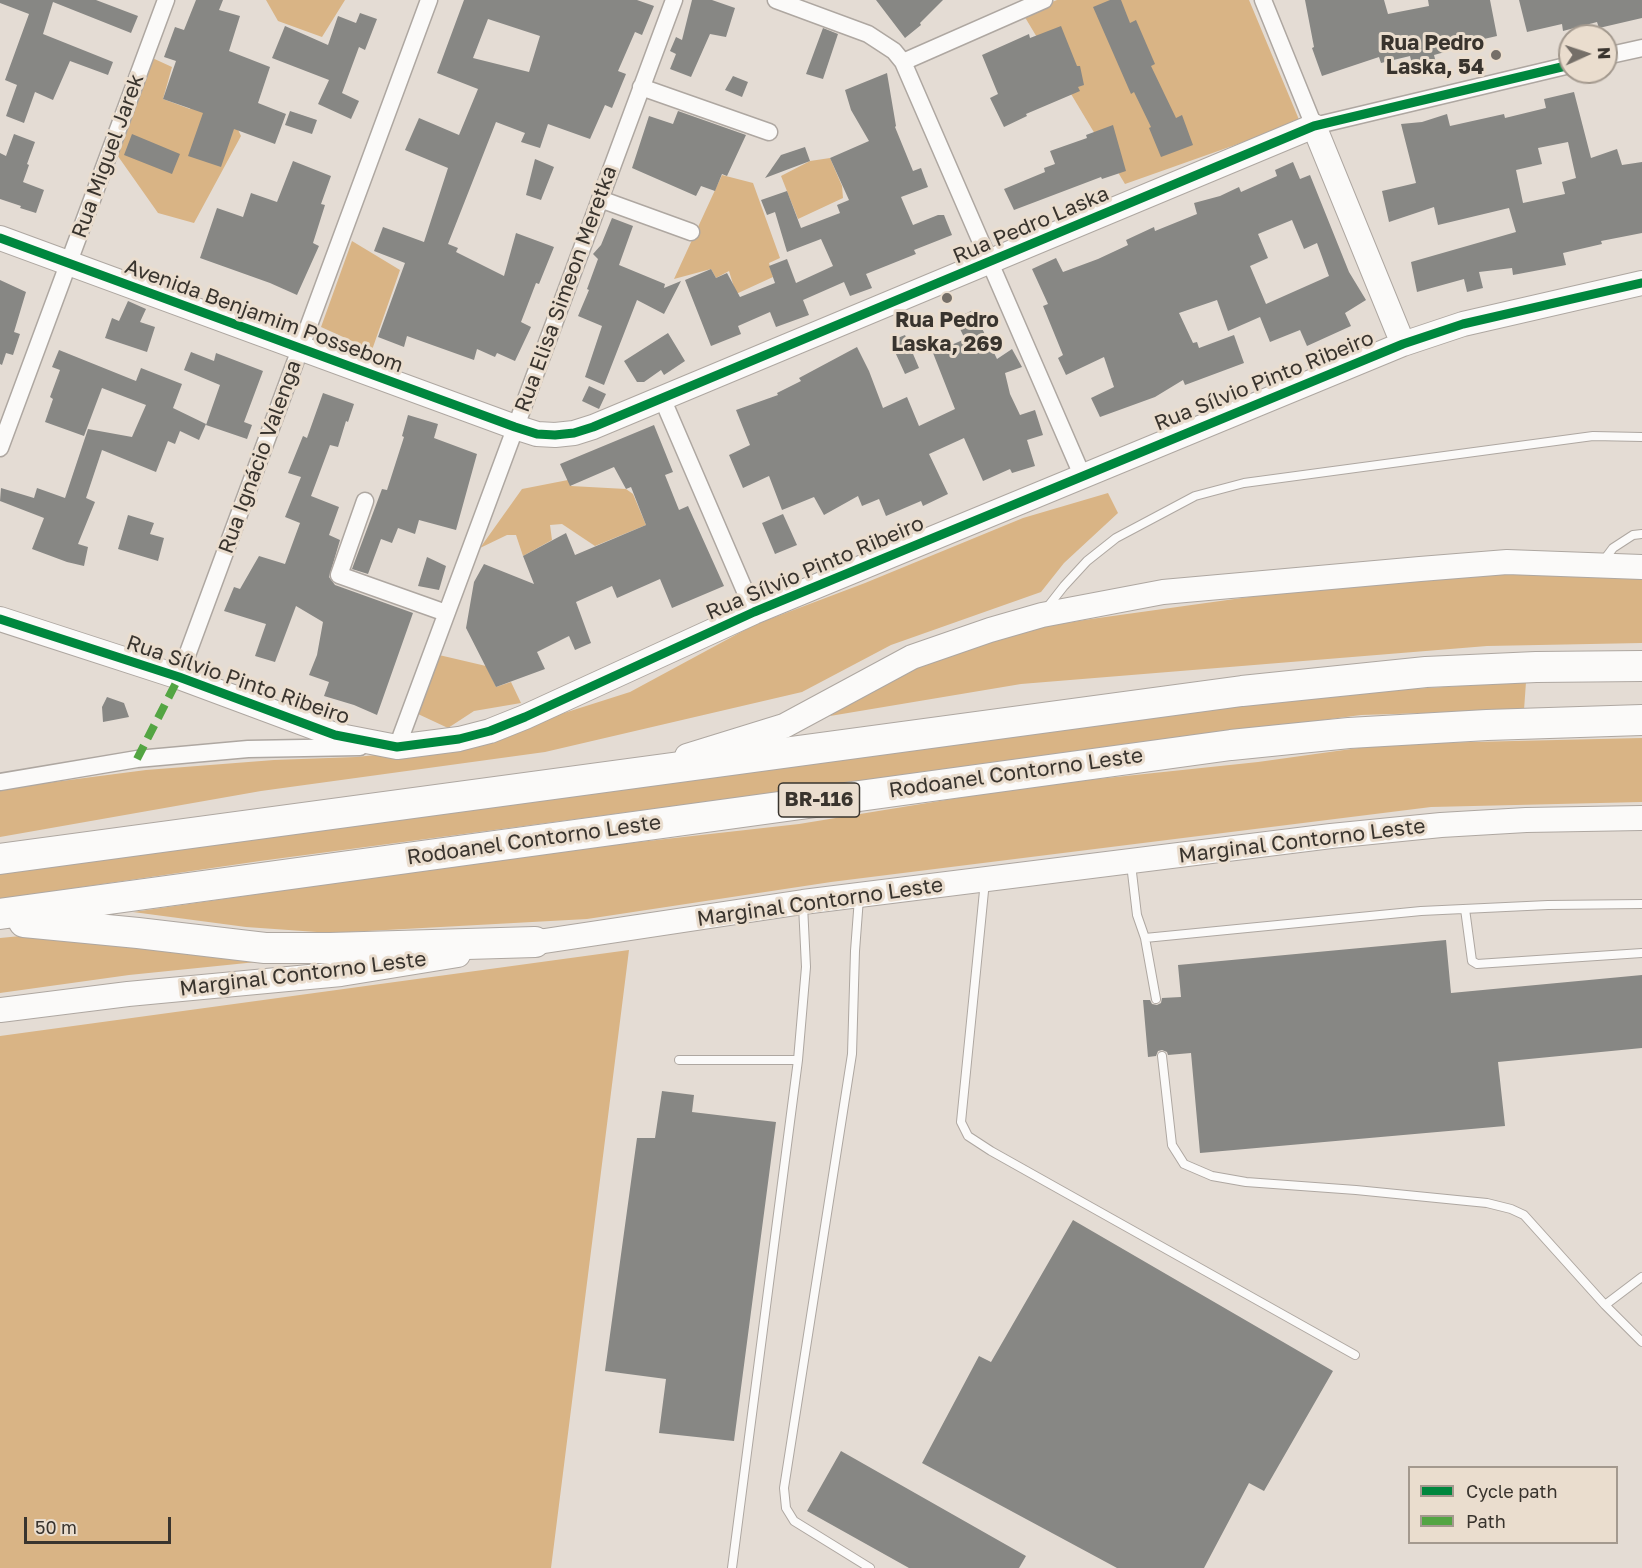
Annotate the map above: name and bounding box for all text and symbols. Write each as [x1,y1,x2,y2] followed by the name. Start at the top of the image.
[1558,24,1618,84] north arrow
[1380,30,1484,80] place label: Rua Pedro Laska, 54
[1594,47,1614,60] text: N
[1489,48,1503,62] marker: Rua Pedro Laska, 54
[67,71,149,241] street label: Rua Miguel Jarek
[510,163,622,415] street label: Rua Elisa Simeon Meretka
[949,181,1113,269] street label: Rua Pedro Laska
[121,254,407,378] street label: Avenida Benjamim Possebom
[940,291,954,305] marker: Rua Pedro Laska, 269
[891,307,1003,357] place label: Rua Pedro Laska, 269
[1151,325,1377,437] street label: Rua Sílvio Pinto Ribeiro
[213,357,307,557] street label: Rua Ignácio Valenga
[702,511,928,625] street label: Rua Sílvio Pinto Ribeiro
[123,630,353,730] street label: Rua Sílvio Pinto Ribeiro
[887,743,1145,803] street label: Rodoanel Contorno Leste
[778,783,860,817] road number: BR-116
[405,810,663,870] street label: Rodoanel Contorno Leste
[1177,813,1427,869] street label: Marginal Contorno Leste
[695,872,945,932] street label: Marginal Contorno Leste
[178,946,428,1002] street label: Marginal Contorno Leste
[1408,1466,1618,1544] legend
[1466,1480,1558,1502] text: Cycle path
[27,1505,174,1543] scale bar
[1466,1510,1506,1532] text: Path
[35,1516,77,1538] text: 50 m

